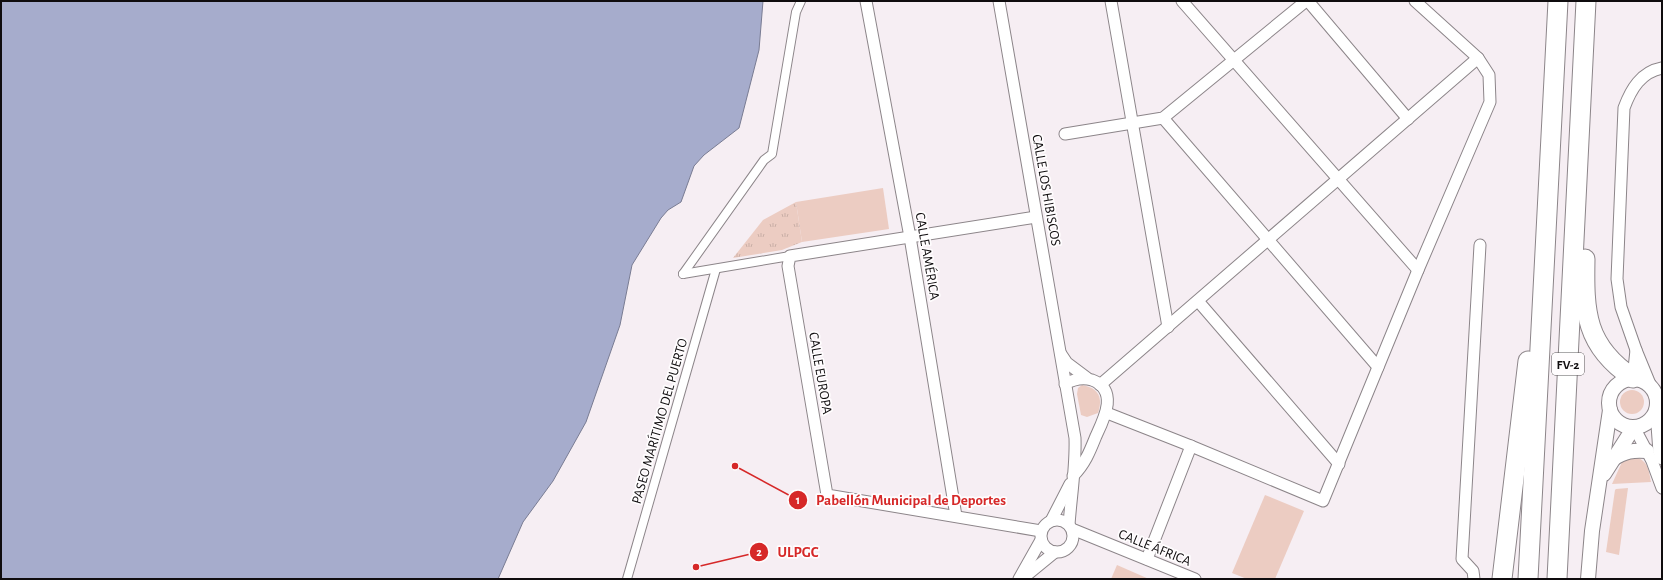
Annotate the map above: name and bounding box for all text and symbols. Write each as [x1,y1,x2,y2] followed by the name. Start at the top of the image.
[1029,133,1063,247] street label: CALLE LOS HIBISCOS
[912,211,945,301] street label: CALLE AMÉRICA
[806,331,834,415] street label: CALLE EUROPA
[627,336,690,506] street label: PASEO MARÍTIMO DEL PUERTO
[1552,353,1584,375] road number: FV-2
[788,487,1014,514] callout: Pabellón Municipal de Deportes
[816,493,1006,508] text: Pabellón Municipal de Deportes
[796,494,800,506] text: 1
[1116,524,1194,569] street label: CALLE ÁFRICA
[749,539,826,566] callout: ULPGC
[777,545,819,560] text: ULPGC
[756,546,762,558] text: 2

